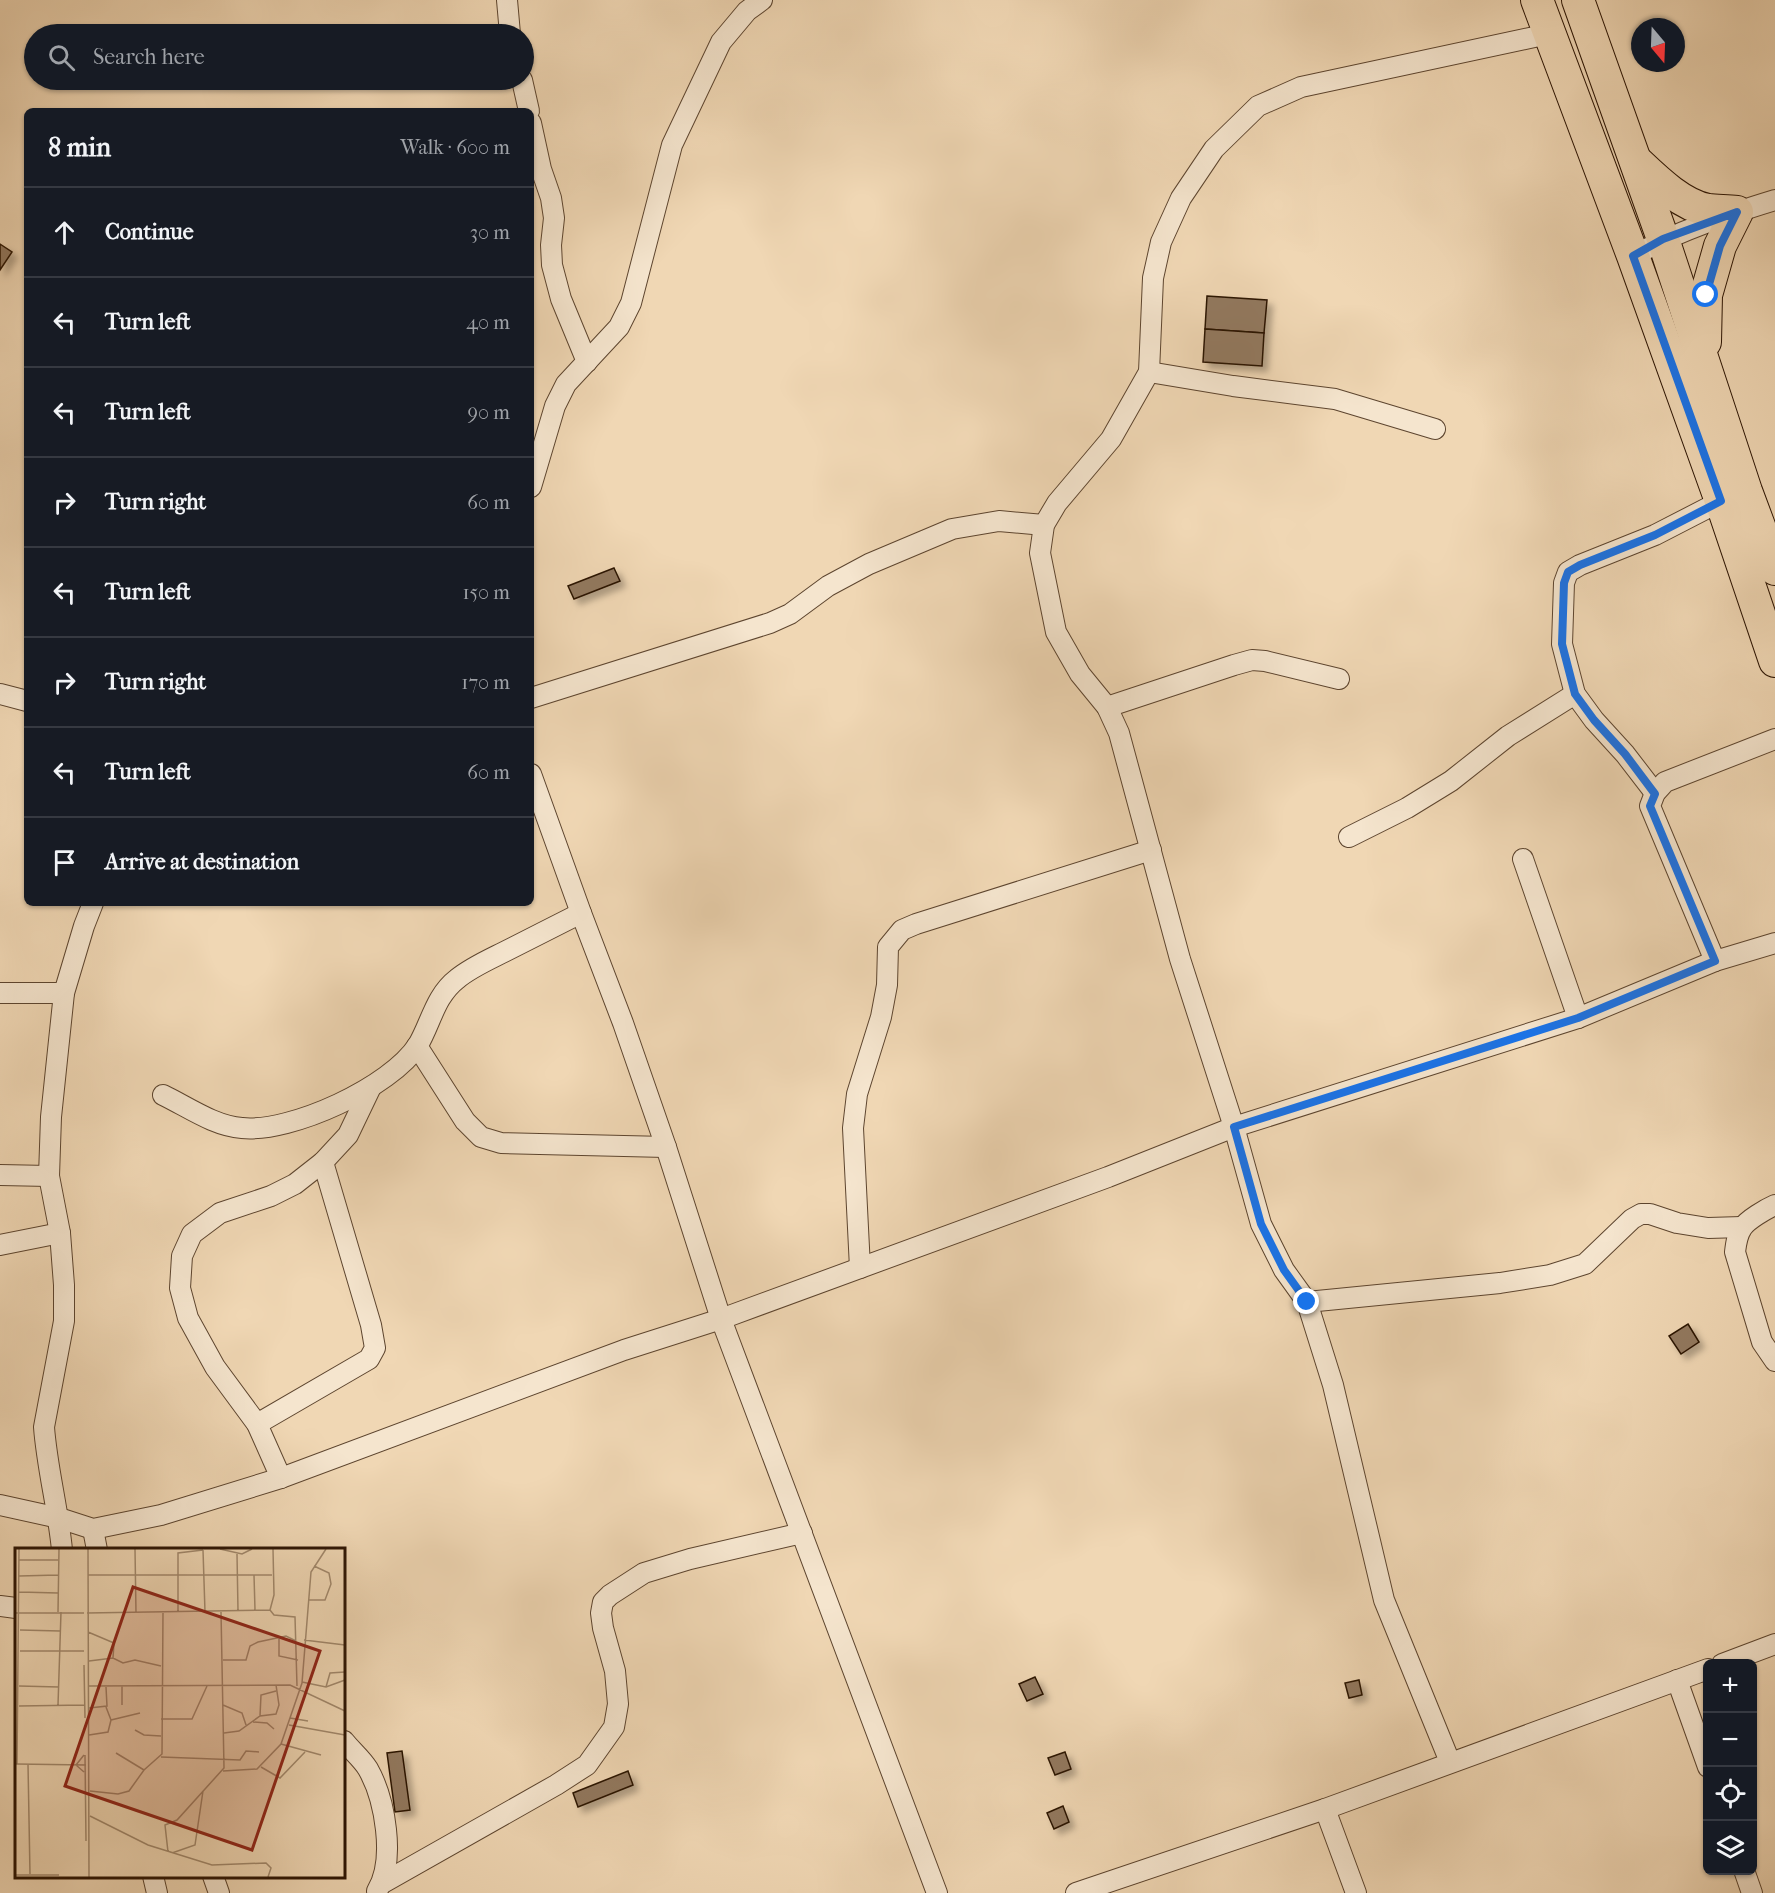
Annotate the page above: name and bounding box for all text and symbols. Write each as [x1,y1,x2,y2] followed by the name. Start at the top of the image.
[1631,18,1685,72] north arrow
[24,24,534,90] search box
[45,41,78,74] icon: search
[93,44,205,70] text: Search here
[48,132,111,163] text: 8 min
[400,136,510,159] text: Walk · 600 m
[48,216,81,249] icon: ahead
[105,219,194,245] text: Continue
[470,221,510,244] text: 30 m
[1692,281,1718,307] route start
[48,306,81,339] icon: left
[105,309,191,335] text: Turn left
[466,311,510,334] text: 40 m
[48,396,81,429] icon: left
[105,399,191,425] text: Turn left
[468,401,510,424] text: 90 m
[48,486,81,519] icon: right
[105,489,206,515] text: Turn right
[467,491,510,514] text: 60 m
[48,576,81,609] icon: left
[105,579,191,605] text: Turn left
[462,581,510,604] text: 150 m
[48,666,81,699] icon: right
[105,669,206,695] text: Turn right
[461,671,510,694] text: 170 m
[48,756,81,789] icon: left
[105,759,191,785] text: Turn left
[467,761,510,784] text: 60 m
[48,846,81,879] icon: arrive
[105,849,299,875] text: Arrive at destination
[1293,1288,1319,1314] route end
[15,1548,345,1878] inset map
[1703,1659,1757,1875] map controls
[1703,1659,1757,1713] button: +
[1703,1713,1757,1767] button: −
[1703,1767,1757,1821] button: locate
[1703,1821,1757,1875] button: layers

